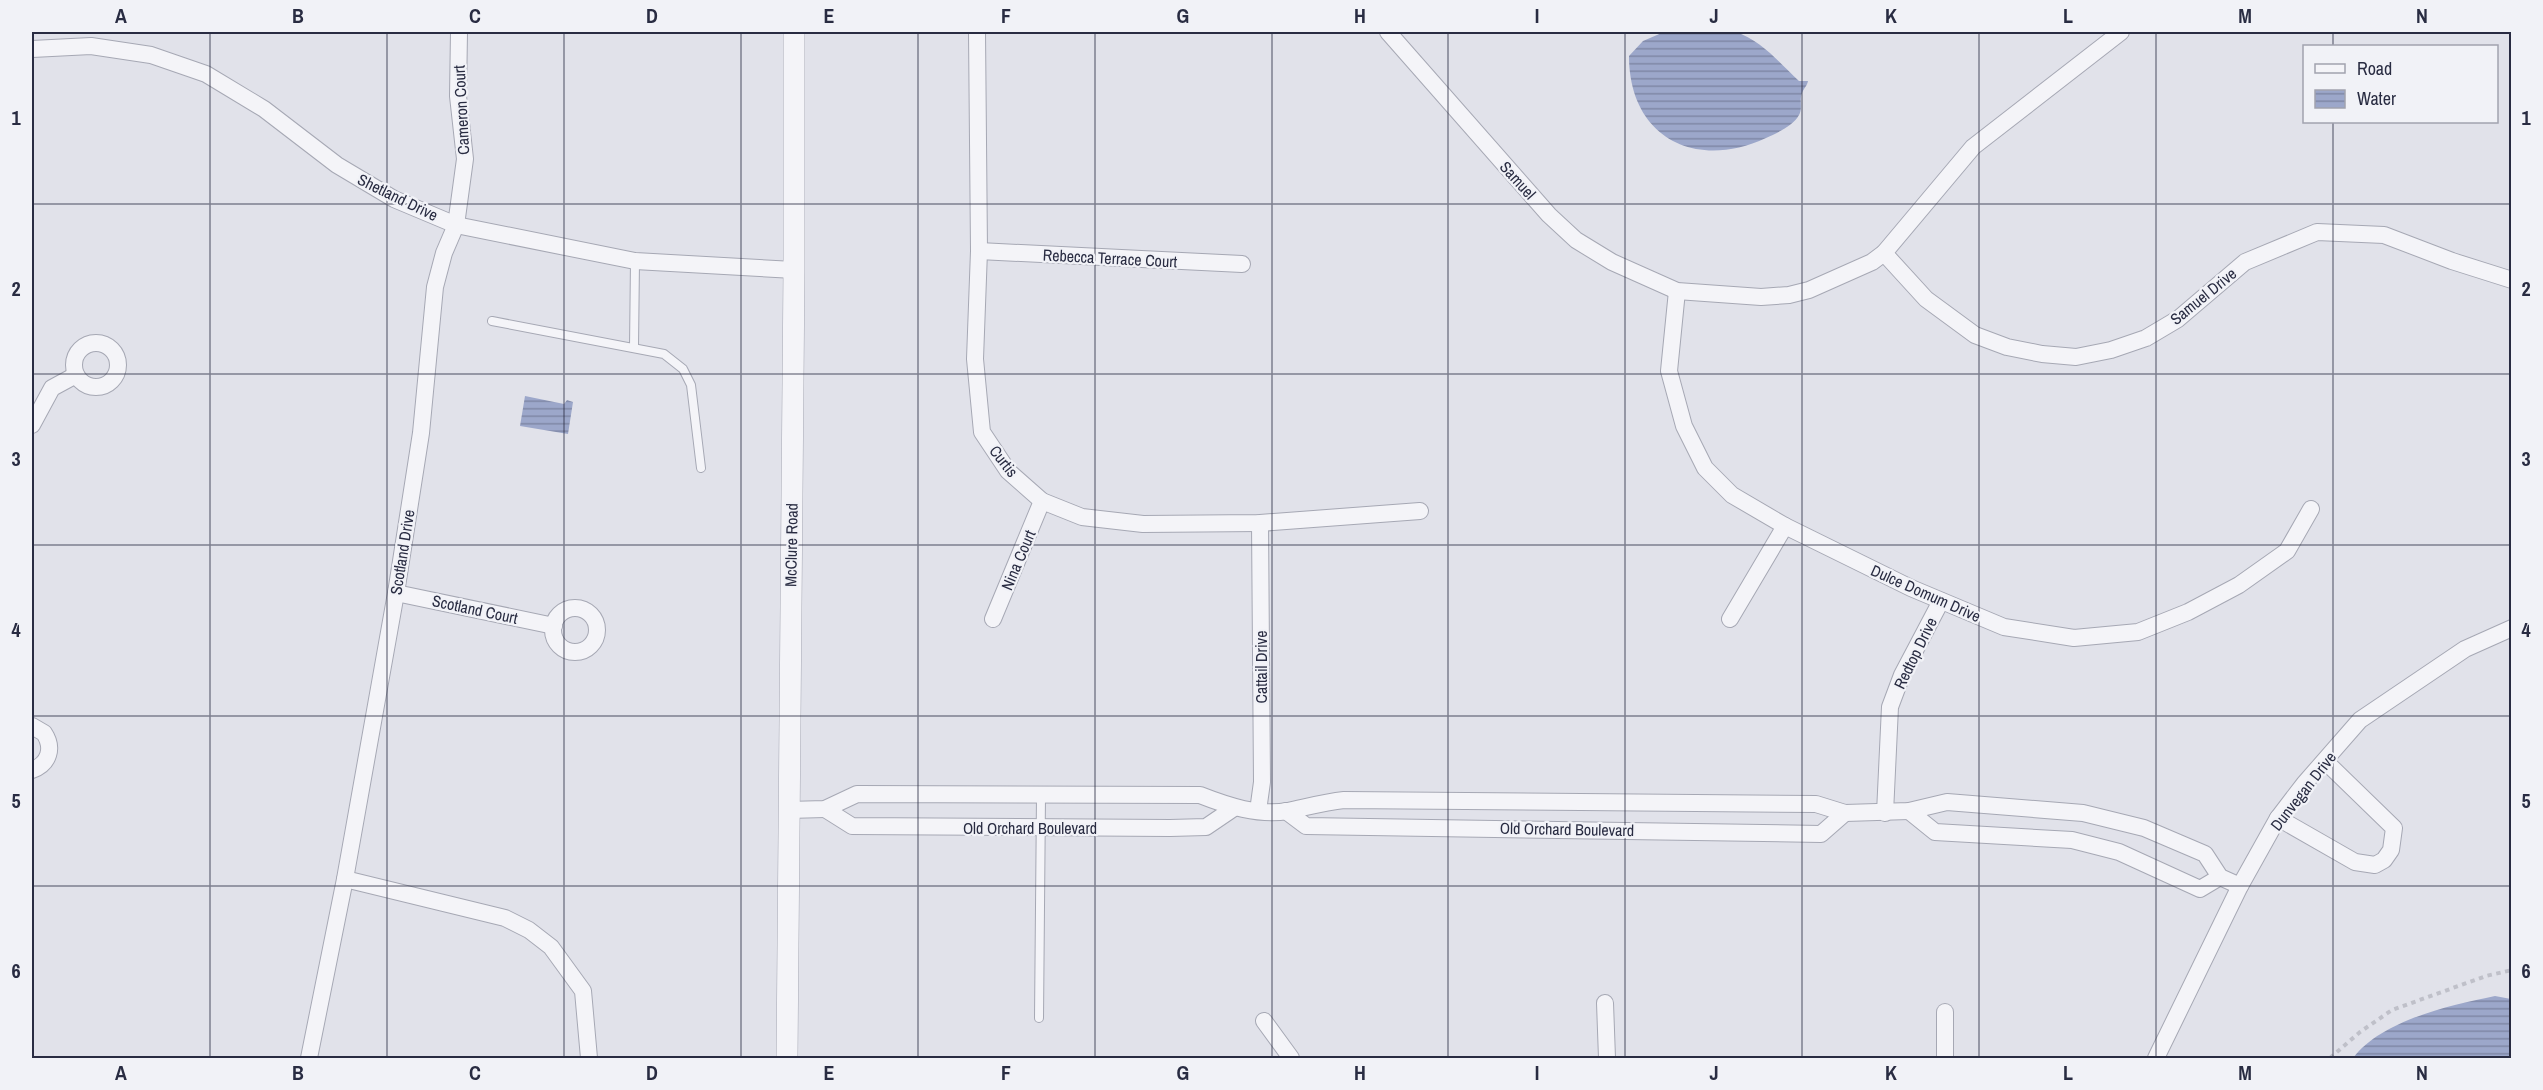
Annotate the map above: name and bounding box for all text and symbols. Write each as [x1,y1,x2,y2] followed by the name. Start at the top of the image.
[115,2,127,29] text: A
[292,2,304,29] text: B
[469,2,481,29] text: C
[646,2,658,29] text: D
[824,2,835,29] text: E
[1001,2,1011,29] text: F
[1177,2,1189,29] text: G
[1354,2,1366,29] text: H
[1535,2,1539,29] text: I
[1709,2,1719,29] text: J
[1885,2,1897,29] text: K
[2063,2,2073,29] text: L
[2238,2,2252,29] text: M
[2416,2,2428,29] text: N
[2303,45,2498,123] legend
[2357,56,2392,81] text: Road
[448,64,474,155] street label: Cameron Court
[2357,86,2396,111] text: Water
[11,104,21,131] text: 1
[2521,104,2531,131] text: 1
[1495,156,1541,204] street label: Samuel
[354,168,442,226] street label: Shetland Drive
[1042,243,1178,273] street label: Rebecca Terrace Court
[2165,262,2241,330] street label: Samuel Drive
[11,275,21,302] text: 2
[2521,275,2531,302] text: 2
[985,440,1023,482] street label: Curtis
[11,445,21,472] text: 3
[2521,445,2531,472] text: 3
[779,503,803,587] street label: McClure Road
[384,508,420,596] street label: Scotland Drive
[995,526,1041,594] street label: Nina Court
[1868,559,1984,627] street label: Dulce Domum Drive
[430,589,520,629] street label: Scotland Court
[1888,613,1942,693] street label: Redtop Drive
[11,616,21,643] text: 4
[2521,616,2531,643] text: 4
[1250,631,1272,703] street label: Cattail Drive
[2265,747,2341,835] street label: Dunvegan Drive
[11,787,21,814] text: 5
[2521,787,2531,814] text: 5
[963,817,1097,839] street label: Old Orchard Boulevard
[1500,817,1634,841] street label: Old Orchard Boulevard
[11,957,21,984] text: 6
[2521,957,2531,984] text: 6
[115,1059,127,1086] text: A
[292,1059,304,1086] text: B
[469,1059,481,1086] text: C
[646,1059,658,1086] text: D
[824,1059,835,1086] text: E
[1001,1059,1011,1086] text: F
[1177,1059,1189,1086] text: G
[1354,1059,1366,1086] text: H
[1535,1059,1539,1086] text: I
[1709,1059,1719,1086] text: J
[1885,1059,1897,1086] text: K
[2063,1059,2073,1086] text: L
[2238,1059,2252,1086] text: M
[2416,1059,2428,1086] text: N

